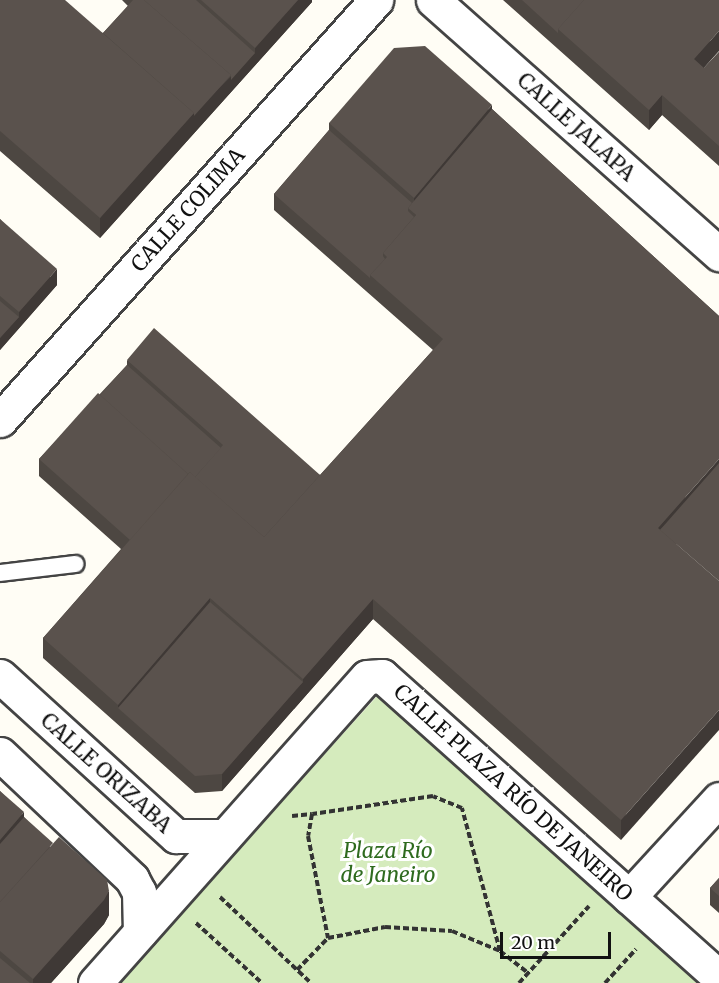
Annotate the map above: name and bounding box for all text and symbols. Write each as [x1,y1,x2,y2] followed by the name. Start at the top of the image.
[512,68,640,186] street label: CALLE JALAPA
[126,143,250,277] street label: CALLE COLIMA
[388,679,638,907] street label: CALLE PLAZA RÍO DE JANEIRO
[36,708,176,838] street label: CALLE ORIZABA
[341,838,435,888] park label: Plaza Río de Janeiro
[503,920,614,958] scale bar
[511,931,555,954] text: 20 m

